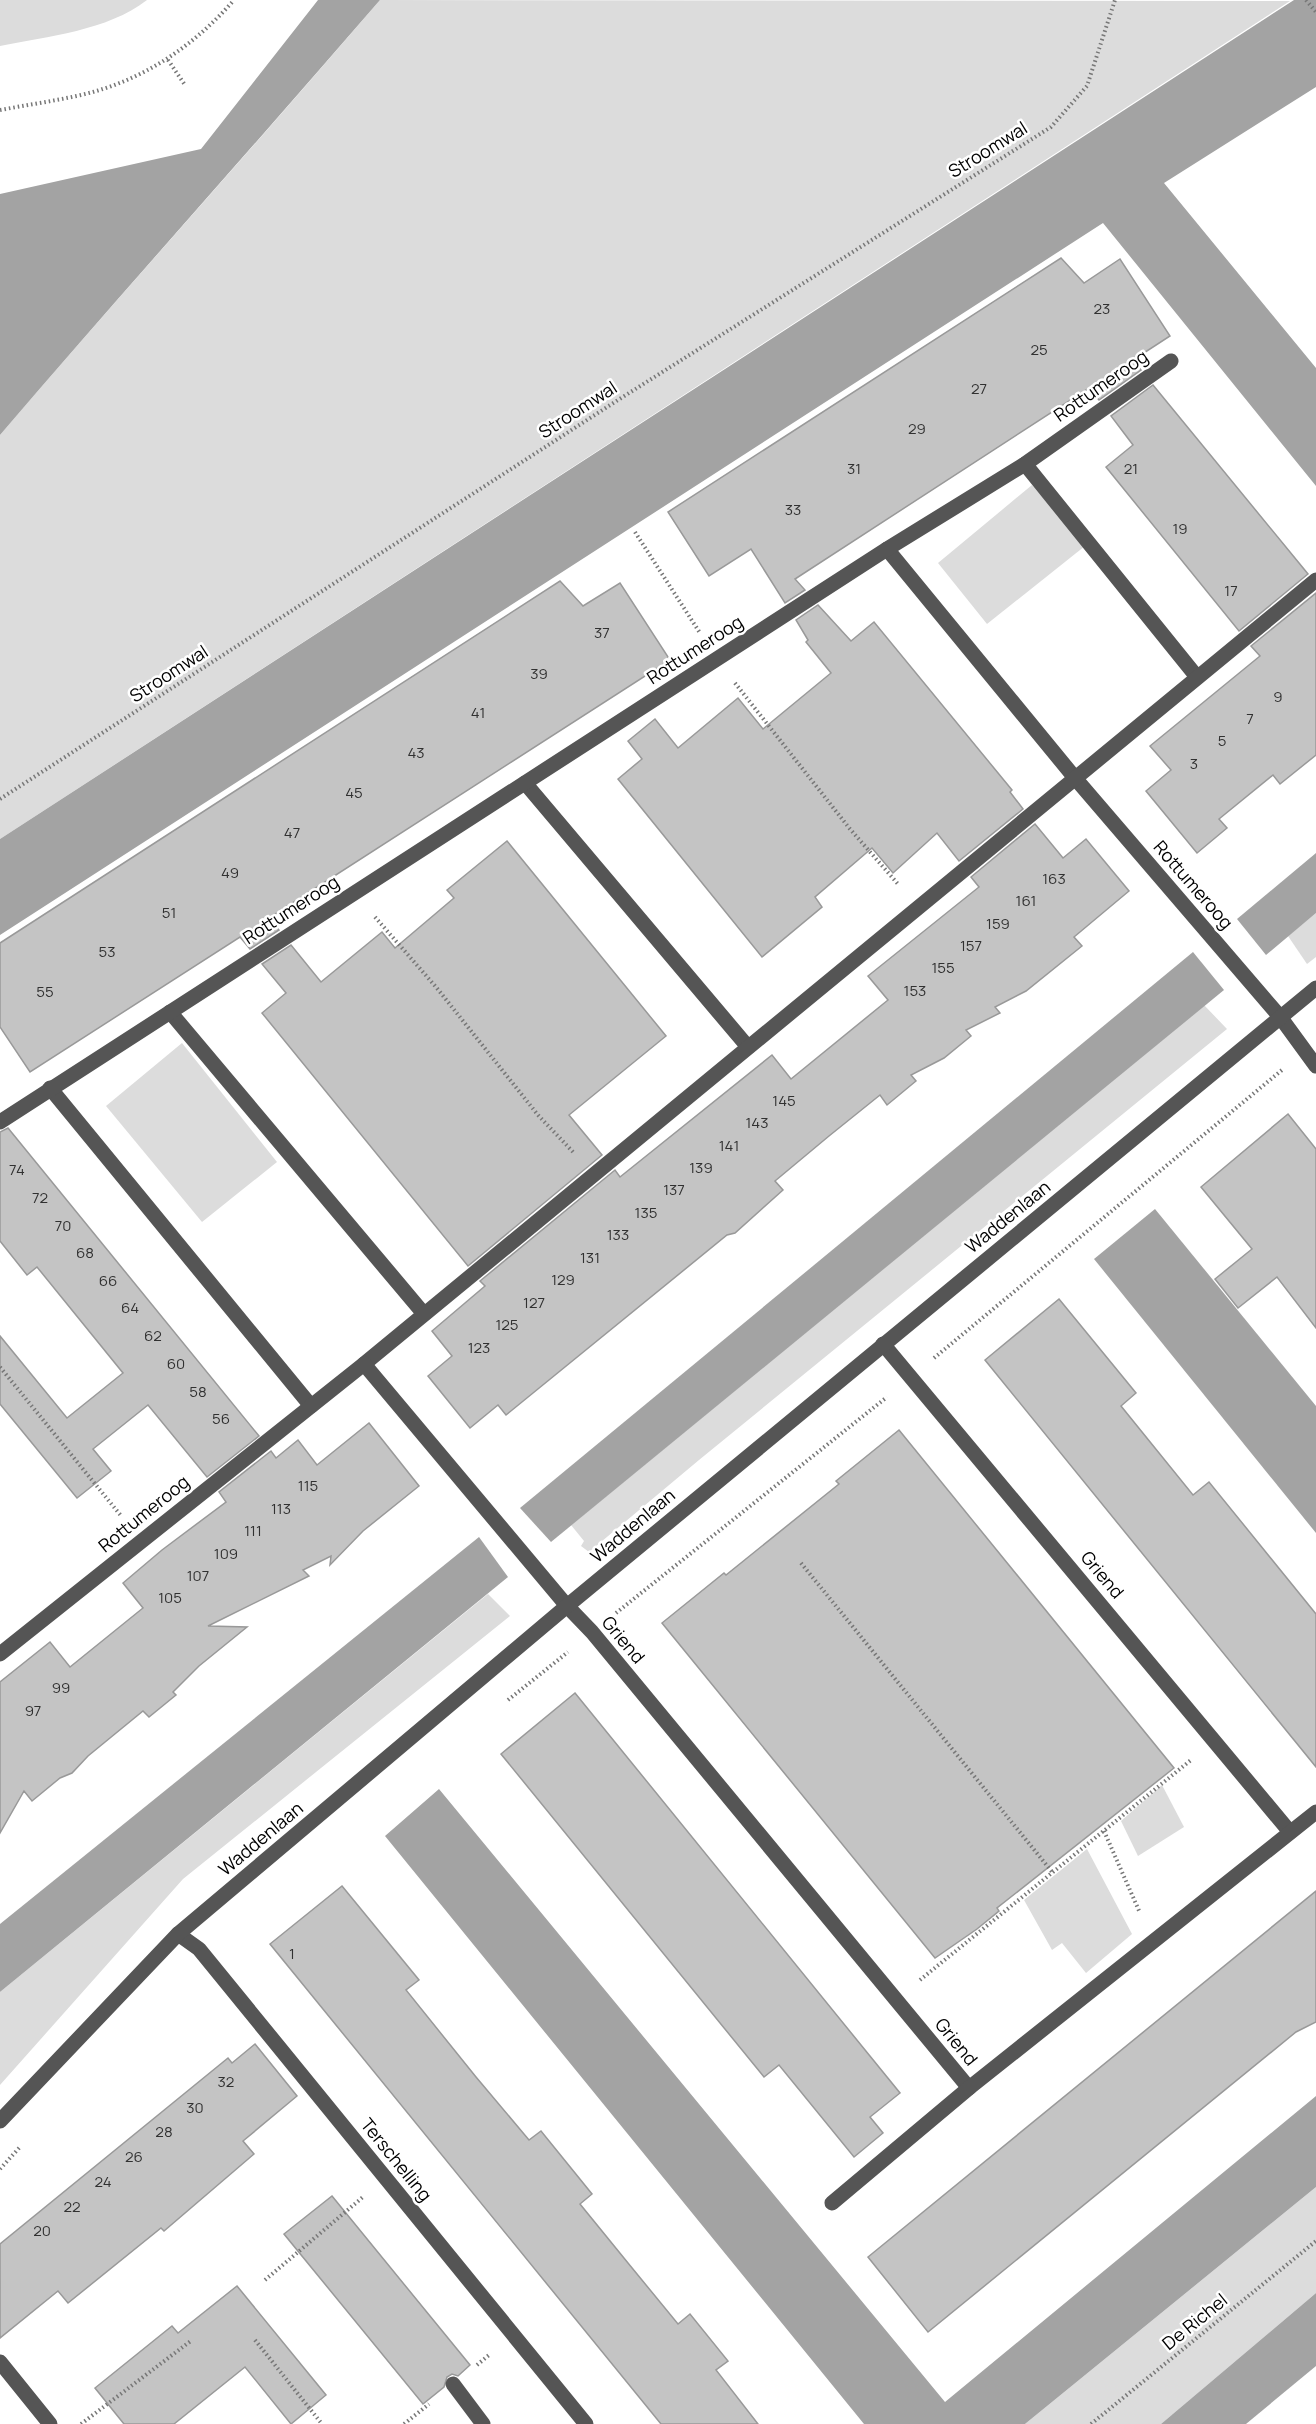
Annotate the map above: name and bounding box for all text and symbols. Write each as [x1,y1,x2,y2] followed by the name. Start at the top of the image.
[944,115,1031,183] street label: Stroomwal
[1094,298,1110,319] house number: 23
[1030,339,1048,360] house number: 25
[1048,344,1152,427] street label: Rottumeroog
[534,375,621,443] street label: Stroomwal
[971,378,987,399] house number: 27
[908,418,926,439] house number: 29
[847,458,861,479] house number: 31
[1124,458,1138,479] house number: 21
[785,499,801,520] house number: 33
[1172,518,1188,539] house number: 19
[1224,580,1238,601] house number: 17
[642,609,747,689] street label: Rottumeroog
[594,622,610,643] house number: 37
[125,639,212,707] street label: Stroomwal
[530,663,548,684] house number: 39
[1273,686,1283,707] house number: 9
[471,702,485,723] house number: 41
[1246,708,1254,729] house number: 7
[1218,730,1226,751] house number: 5
[407,742,425,763] house number: 43
[1190,753,1198,774] house number: 3
[345,782,363,803] house number: 45
[284,822,300,843] house number: 47
[1149,835,1239,934] street label: Rottumeroog
[221,862,239,883] house number: 49
[1042,868,1066,889] house number: 163
[238,869,343,949] street label: Rottumeroog
[1016,890,1036,911] house number: 161
[162,902,176,923] house number: 51
[986,913,1010,934] house number: 159
[960,935,982,956] house number: 157
[99,941,115,962] house number: 53
[931,957,955,978] house number: 155
[904,980,926,1001] house number: 153
[36,981,54,1002] house number: 55
[772,1090,796,1111] house number: 145
[746,1112,769,1133] house number: 143
[719,1135,739,1156] house number: 141
[689,1157,713,1178] house number: 139
[9,1159,25,1180] house number: 74
[960,1174,1055,1258] street label: Waddenlaan
[663,1179,685,1200] house number: 137
[32,1187,48,1208] house number: 72
[635,1202,657,1223] house number: 135
[55,1215,71,1236] house number: 70
[607,1224,629,1245] house number: 133
[76,1242,94,1263] house number: 68
[580,1247,600,1268] house number: 131
[551,1269,575,1290] house number: 129
[99,1270,117,1291] house number: 66
[523,1292,545,1313] house number: 127
[121,1297,139,1318] house number: 64
[495,1314,519,1335] house number: 125
[144,1325,162,1346] house number: 62
[468,1337,490,1358] house number: 123
[167,1353,185,1374] house number: 60
[189,1381,207,1402] house number: 58
[212,1408,230,1429] house number: 56
[93,1469,194,1557] street label: Rottumeroog
[298,1475,318,1496] house number: 115
[585,1483,680,1568] street label: Waddenlaan
[271,1498,291,1519] house number: 113
[244,1520,262,1541] house number: 111
[214,1543,238,1564] house number: 109
[1076,1546,1130,1603] street label: Griend
[187,1565,209,1586] house number: 107
[158,1587,182,1608] house number: 105
[597,1611,651,1668] street label: Griend
[52,1677,70,1698] house number: 99
[25,1700,41,1721] house number: 97
[213,1796,308,1881] street label: Waddenlaan
[289,1943,295,1964] house number: 1
[930,2012,983,2070] street label: Griend
[218,2071,234,2092] house number: 32
[186,2097,204,2118] house number: 30
[356,2113,438,2206] street label: Terschelling
[155,2121,173,2142] house number: 28
[125,2146,143,2167] house number: 26
[94,2171,112,2192] house number: 24
[63,2196,81,2217] house number: 22
[33,2220,51,2241] house number: 20
[1157,2288,1232,2355] street label: De Richel

